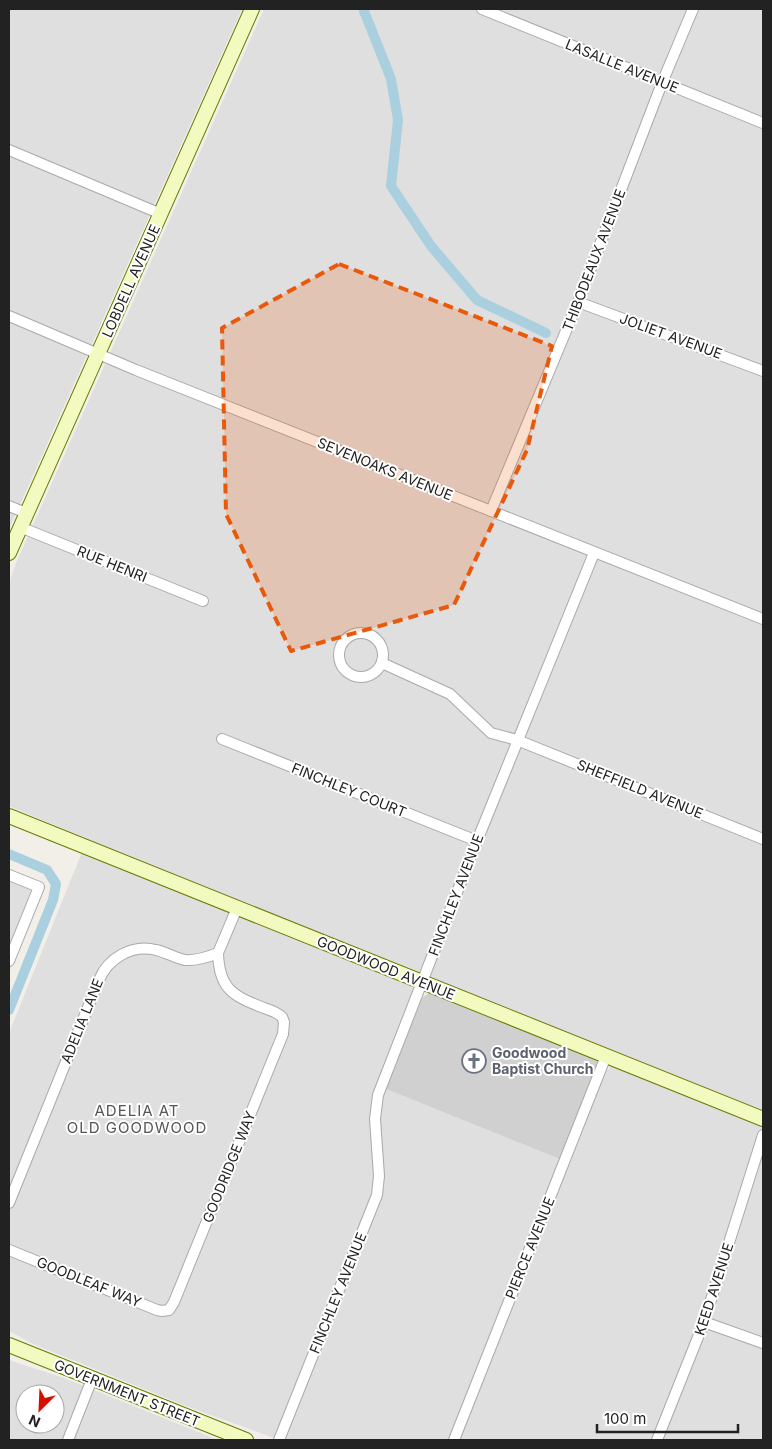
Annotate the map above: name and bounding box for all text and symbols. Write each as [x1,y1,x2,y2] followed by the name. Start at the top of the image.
[563,35,681,96] street label: LASALLE AVENUE
[559,186,629,333] street label: THIBODEAUX AVENUE
[98,222,163,340] street label: LOBDELL AVENUE
[618,309,725,362] street label: JOLIET AVENUE
[315,434,455,503] street label: SEVENOAKS AVENUE
[75,542,150,585] street label: RUE HENRI
[575,755,706,822] street label: SHEFFIELD AVENUE
[289,759,409,820] street label: FINCHLEY COURT
[424,831,487,958] street label: FINCHLEY AVENUE
[315,932,458,1003] street label: GOODWOOD AVENUE
[57,976,106,1066] street label: ADELIA LANE
[492,1044,594,1077] place label: Goodwood Baptist Church
[461,1048,487,1074] church icon: Goodwood Baptist Church
[67,1101,207,1137] district label: ADELIA AT OLD GOODWOOD
[198,1108,259,1225] street label: GOODRIDGE WAY
[501,1194,558,1301] street label: PIERCE AVENUE
[305,1230,370,1356] street label: FINCHLEY AVENUE
[691,1240,737,1337] street label: KEED AVENUE
[34,1253,144,1310] street label: GOODLEAF WAY
[52,1355,203,1430] street label: GOVERNMENT STREET
[15,1384,65,1434] north arrow
[597,1402,738,1434] scale bar
[604,1409,646,1428] text: 100 m
[26,1411,43,1431] text: N

